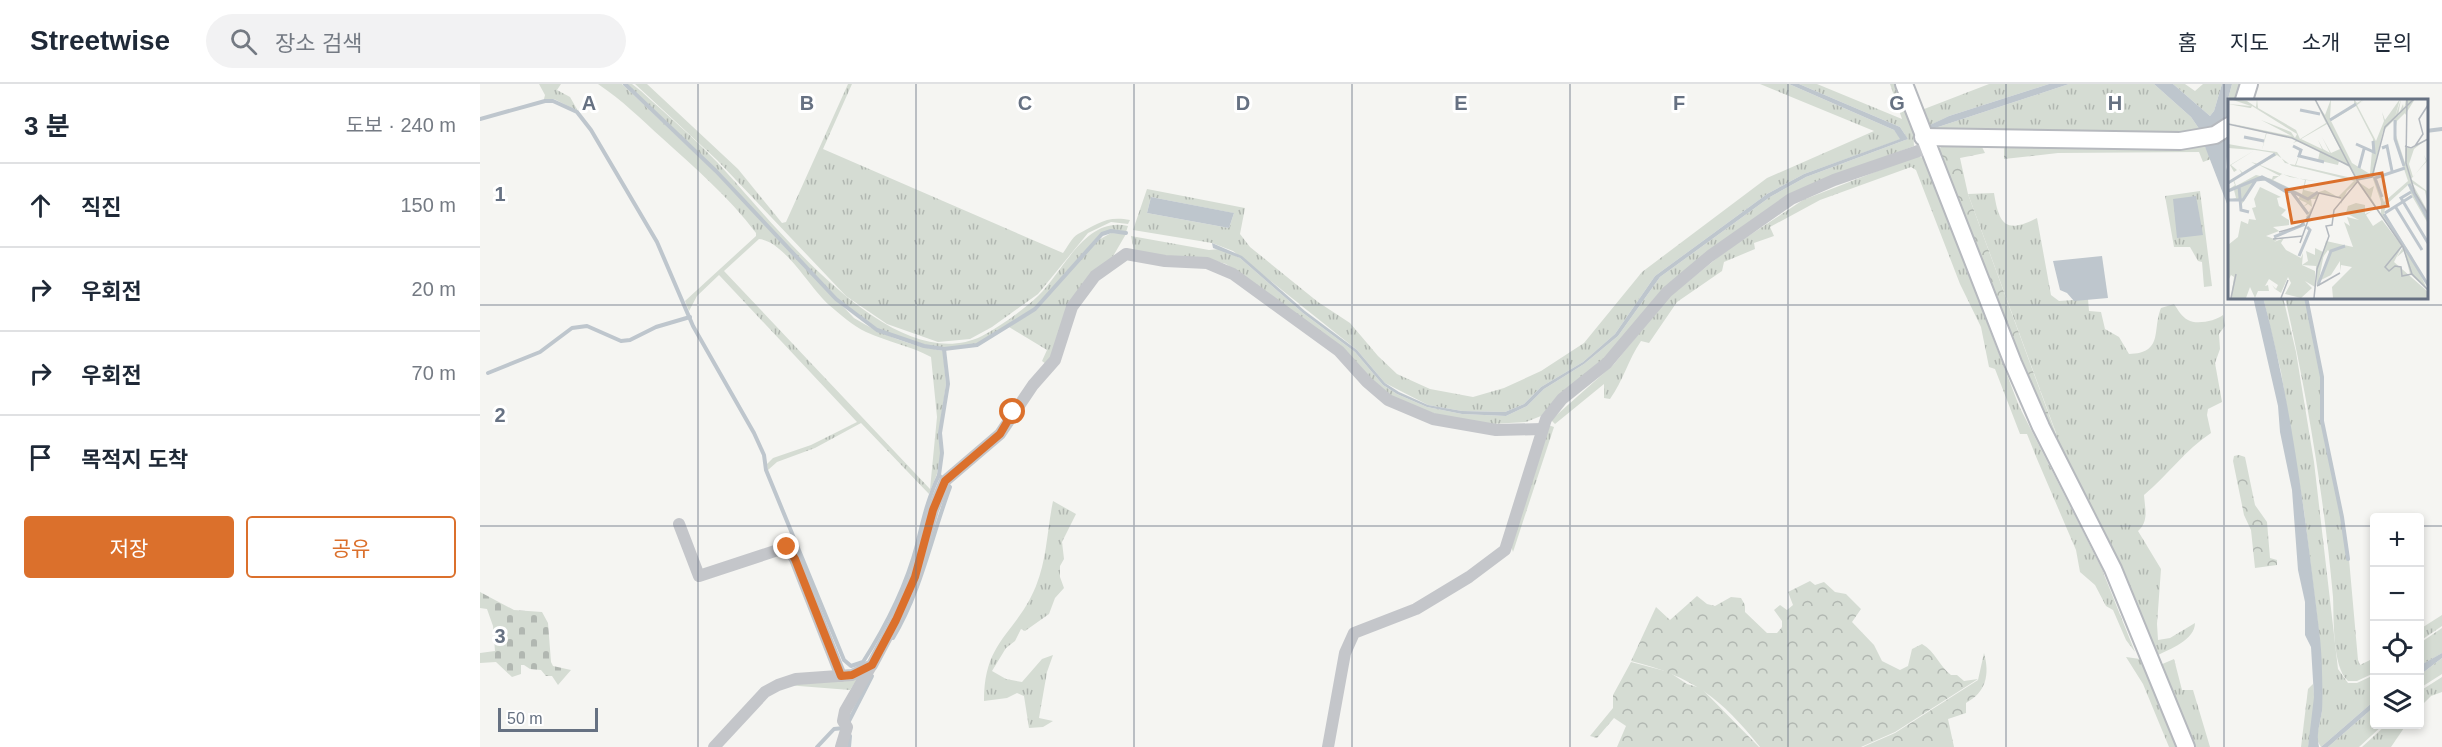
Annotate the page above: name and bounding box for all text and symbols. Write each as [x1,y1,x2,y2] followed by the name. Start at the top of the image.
[206,14,626,68] search box
[30,25,170,56] text: Streetwise
[227,25,260,58] icon: search
[275,31,362,56] text: 장소 검색
[2178,31,2197,54] text: 홈
[2230,31,2269,54] text: 지도
[2302,31,2340,54] text: 소개
[2373,31,2412,54] text: 문의
[582,92,596,114] text: A
[800,92,814,114] text: B
[1018,92,1032,114] text: C
[1236,92,1250,114] text: D
[1454,92,1468,114] text: E
[1673,92,1685,114] text: F
[1889,92,1905,114] text: G
[2108,92,2122,114] text: H
[2228,99,2427,298] inset map
[24,111,70,141] text: 3 분
[346,114,456,136] text: 도보 · 240 m
[494,183,506,205] text: 1
[24,189,57,222] icon: ahead
[400,194,456,216] text: 150 m
[81,195,121,220] text: 직진
[24,273,57,306] icon: right
[412,278,456,300] text: 20 m
[81,279,142,304] text: 우회전
[24,357,57,390] icon: right
[412,362,456,384] text: 70 m
[81,363,142,388] text: 우회전
[999,398,1025,424] route start
[494,404,506,426] text: 2
[24,441,57,474] icon: arrive
[81,447,188,472] text: 목적지 도착
[2370,513,2424,729] map controls
[2370,513,2424,567] button: +
[24,516,234,578] button: 저장
[246,516,456,578] button: 공유
[773,533,799,559] route end
[2370,567,2424,621] button: −
[2370,621,2424,675] button: locate
[494,625,506,647] text: 3
[2370,675,2424,729] button: layers
[498,705,598,732] scale bar
[507,710,543,727] text: 50 m

